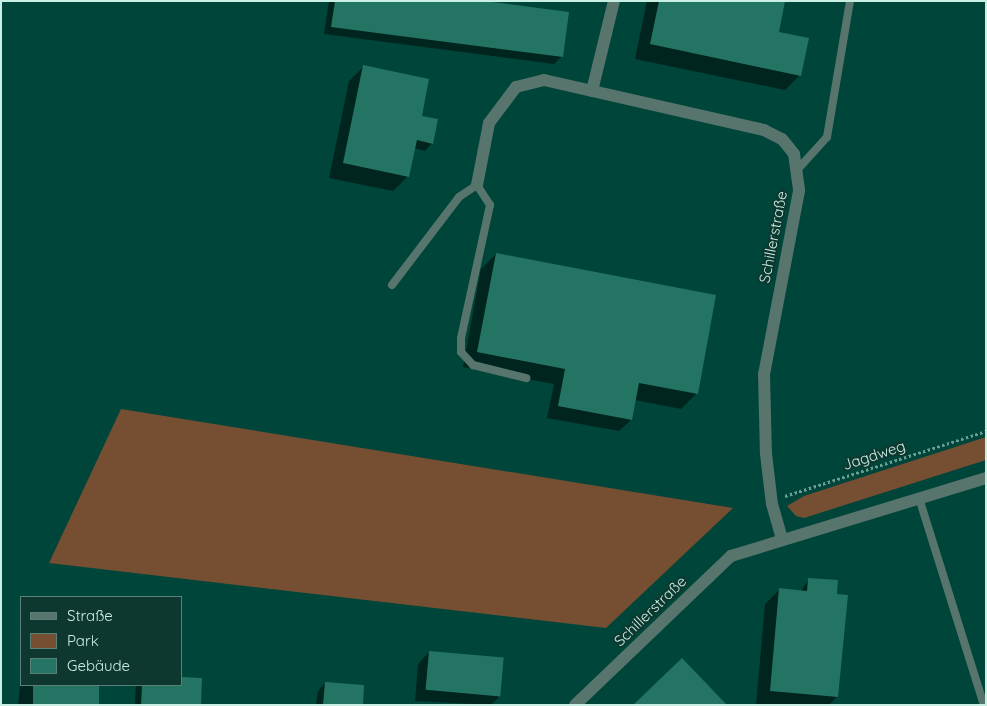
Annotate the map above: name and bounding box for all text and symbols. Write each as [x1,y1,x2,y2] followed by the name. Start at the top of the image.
[755,189,791,285] street label: Schillerstraße
[840,436,908,474] street label: Jagdweg
[610,572,690,650] street label: Schillerstraße
[20,596,182,686] legend
[67,606,113,625] text: Straße
[67,631,99,650] text: Park
[67,656,130,675] text: Gebäude

